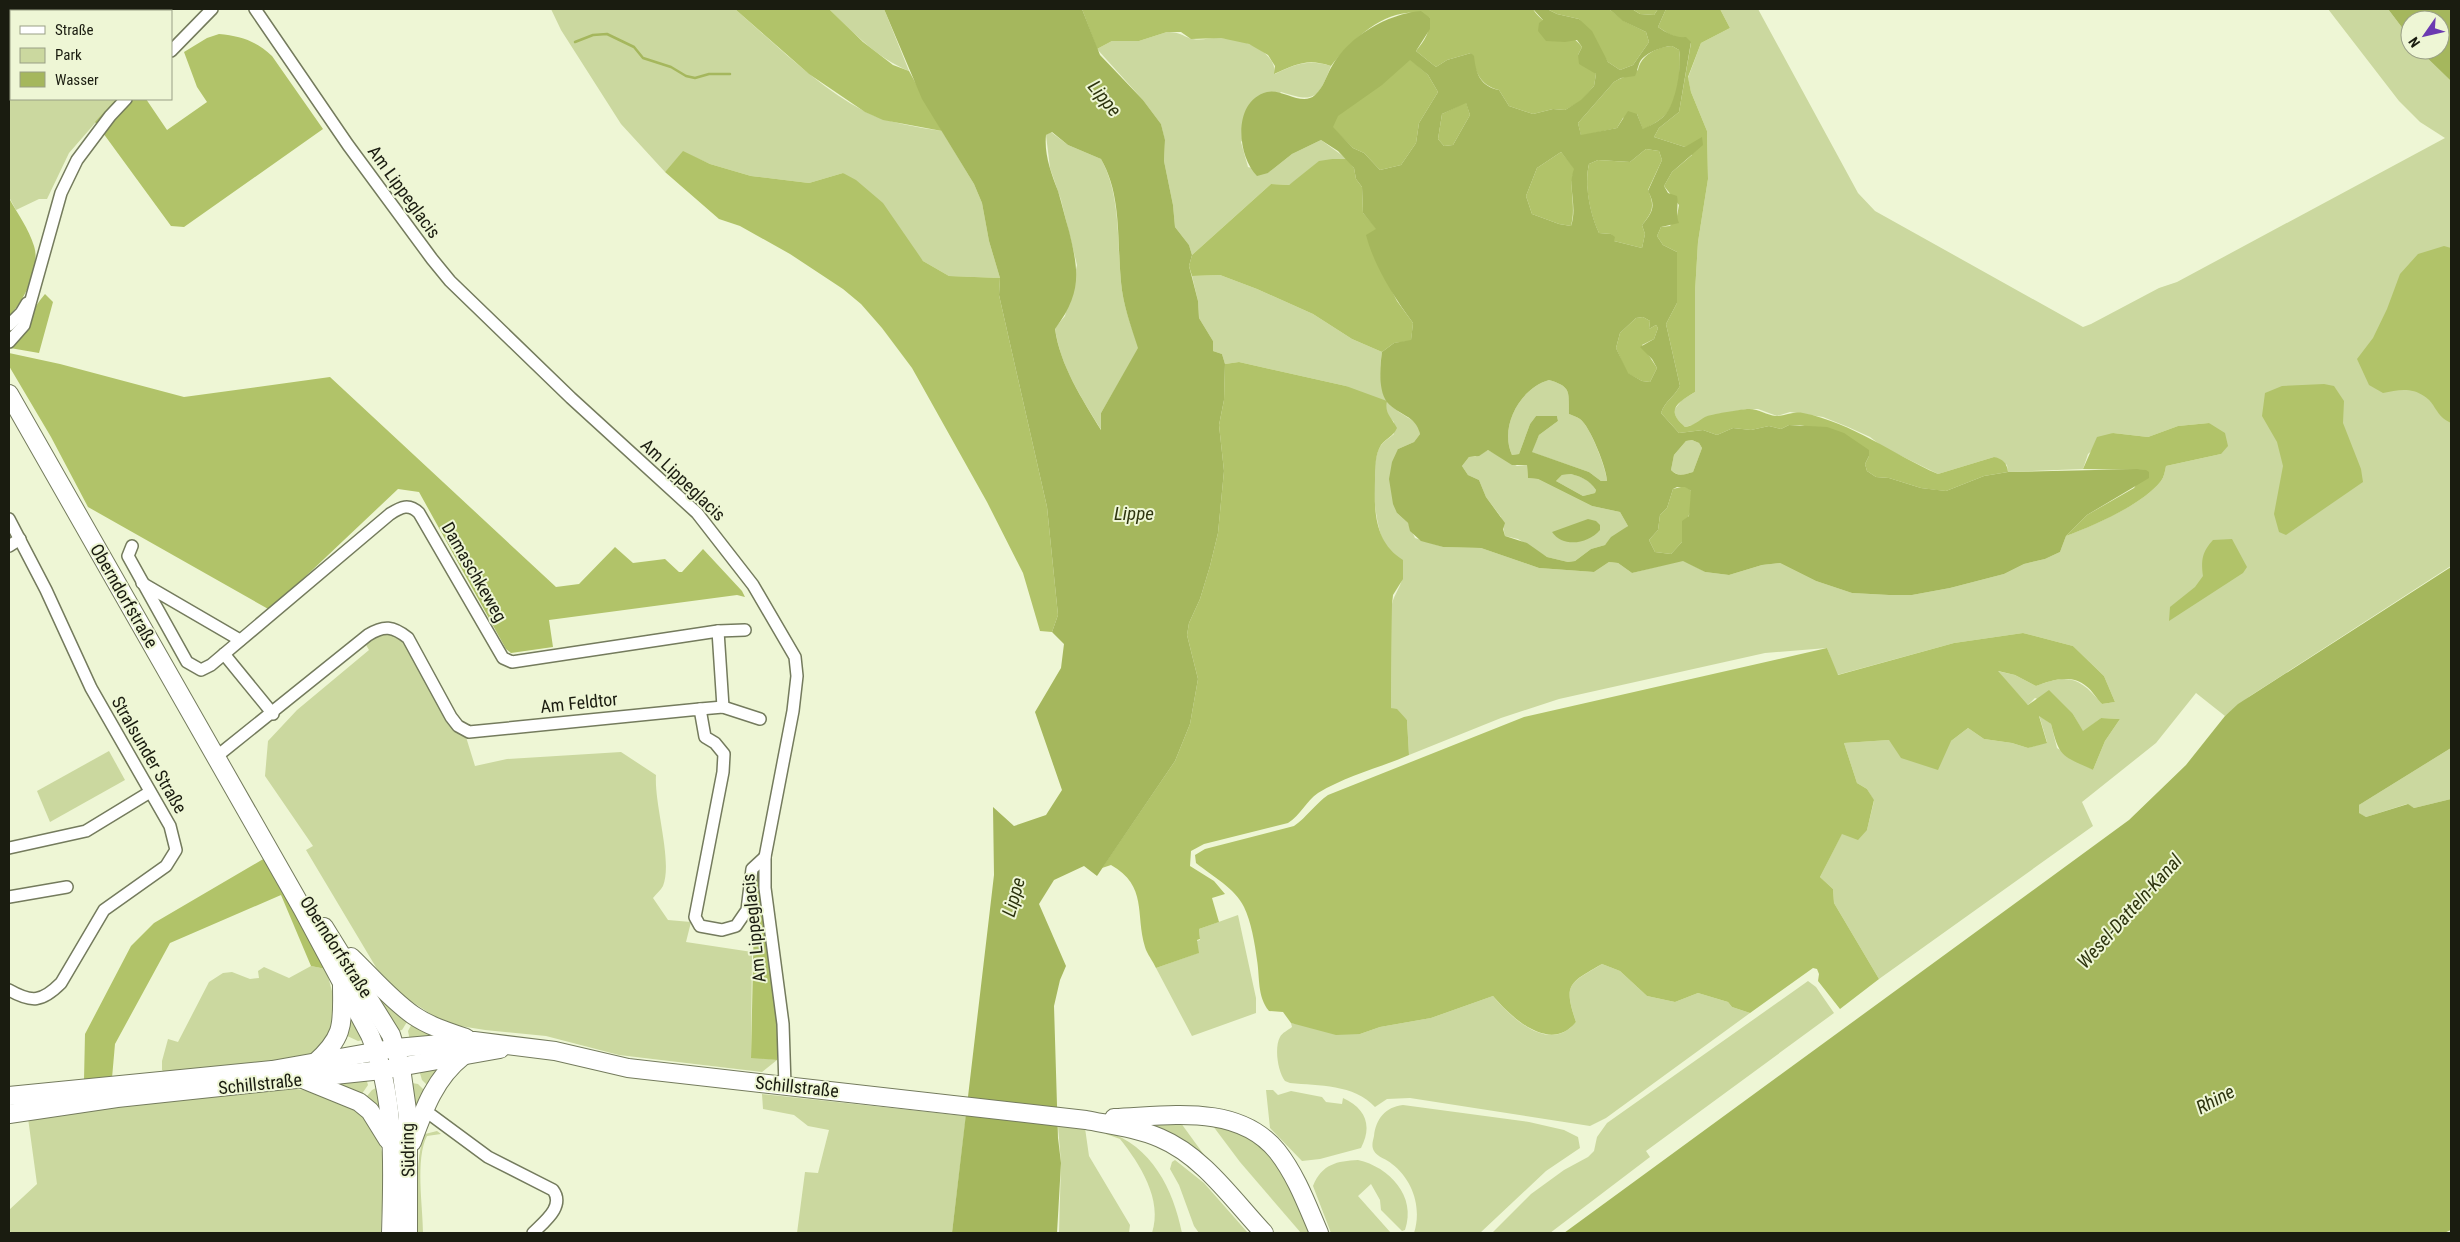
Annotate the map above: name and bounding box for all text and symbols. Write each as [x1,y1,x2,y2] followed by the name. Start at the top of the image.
[10,10,172,100] legend
[2400,10,2450,60] north arrow
[55,21,94,39] text: Straße
[2405,34,2423,50] text: N
[55,46,82,64] text: Park
[55,71,99,89] text: Wasser
[1083,76,1126,121] water label: Lippe
[364,141,445,242] street label: Am Lippeglacis
[637,434,730,525] street label: Am Lippeglacis
[1114,502,1154,525] water label: Lippe
[437,518,511,625] street label: Damaschkeweg
[86,540,163,652] street label: Oberndorfstraße
[539,688,619,717] street label: Am Feldtor
[107,693,191,817] street label: Stralsunder Straße
[2072,849,2187,973] water label: Wesel-Datteln-Kanal
[737,873,770,983] street label: Am Lippeglacis
[997,875,1030,919] water label: Lippe
[296,892,377,1001] street label: Oberndorfstraße
[217,1069,303,1098] street label: Schillstraße
[754,1072,840,1101] street label: Schillstraße
[2192,1080,2238,1119] water label: Rhine
[397,1123,418,1177] street label: Südring

